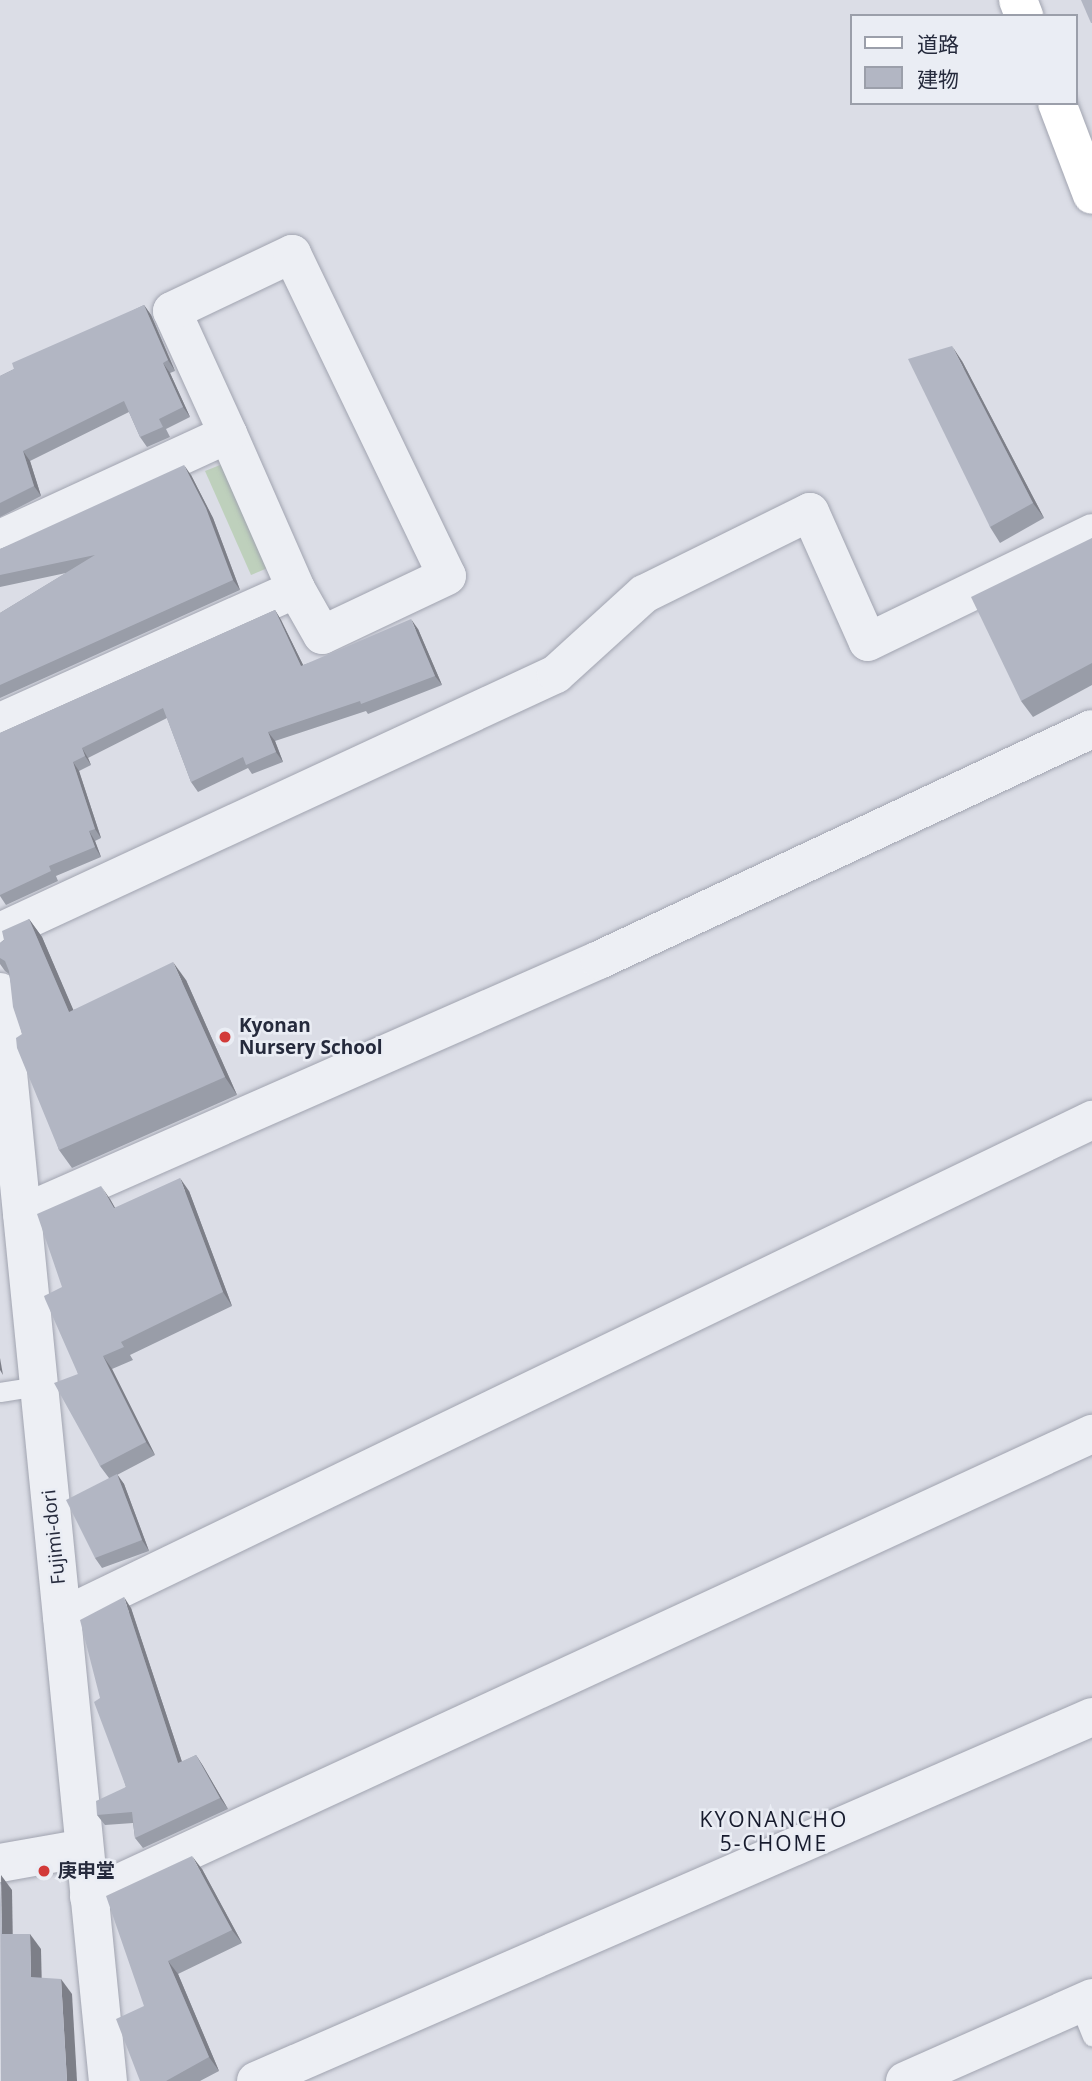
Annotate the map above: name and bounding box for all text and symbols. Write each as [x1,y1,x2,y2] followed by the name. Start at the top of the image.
[850,14,1078,105] legend
[917,30,959,58] text: 道路
[917,65,959,93] text: 建物
[239,1015,383,1059] place label: Kyonan Nursery School
[217,1029,233,1045] marker: Kyonan Nursery School
[38,1488,70,1586] street label: Fujimi-dori
[701,1806,847,1856] district label: KYONANCHO 5-CHOME
[58,1860,115,1882] place label: 庚申堂
[36,1863,52,1879] marker: 庚申堂

